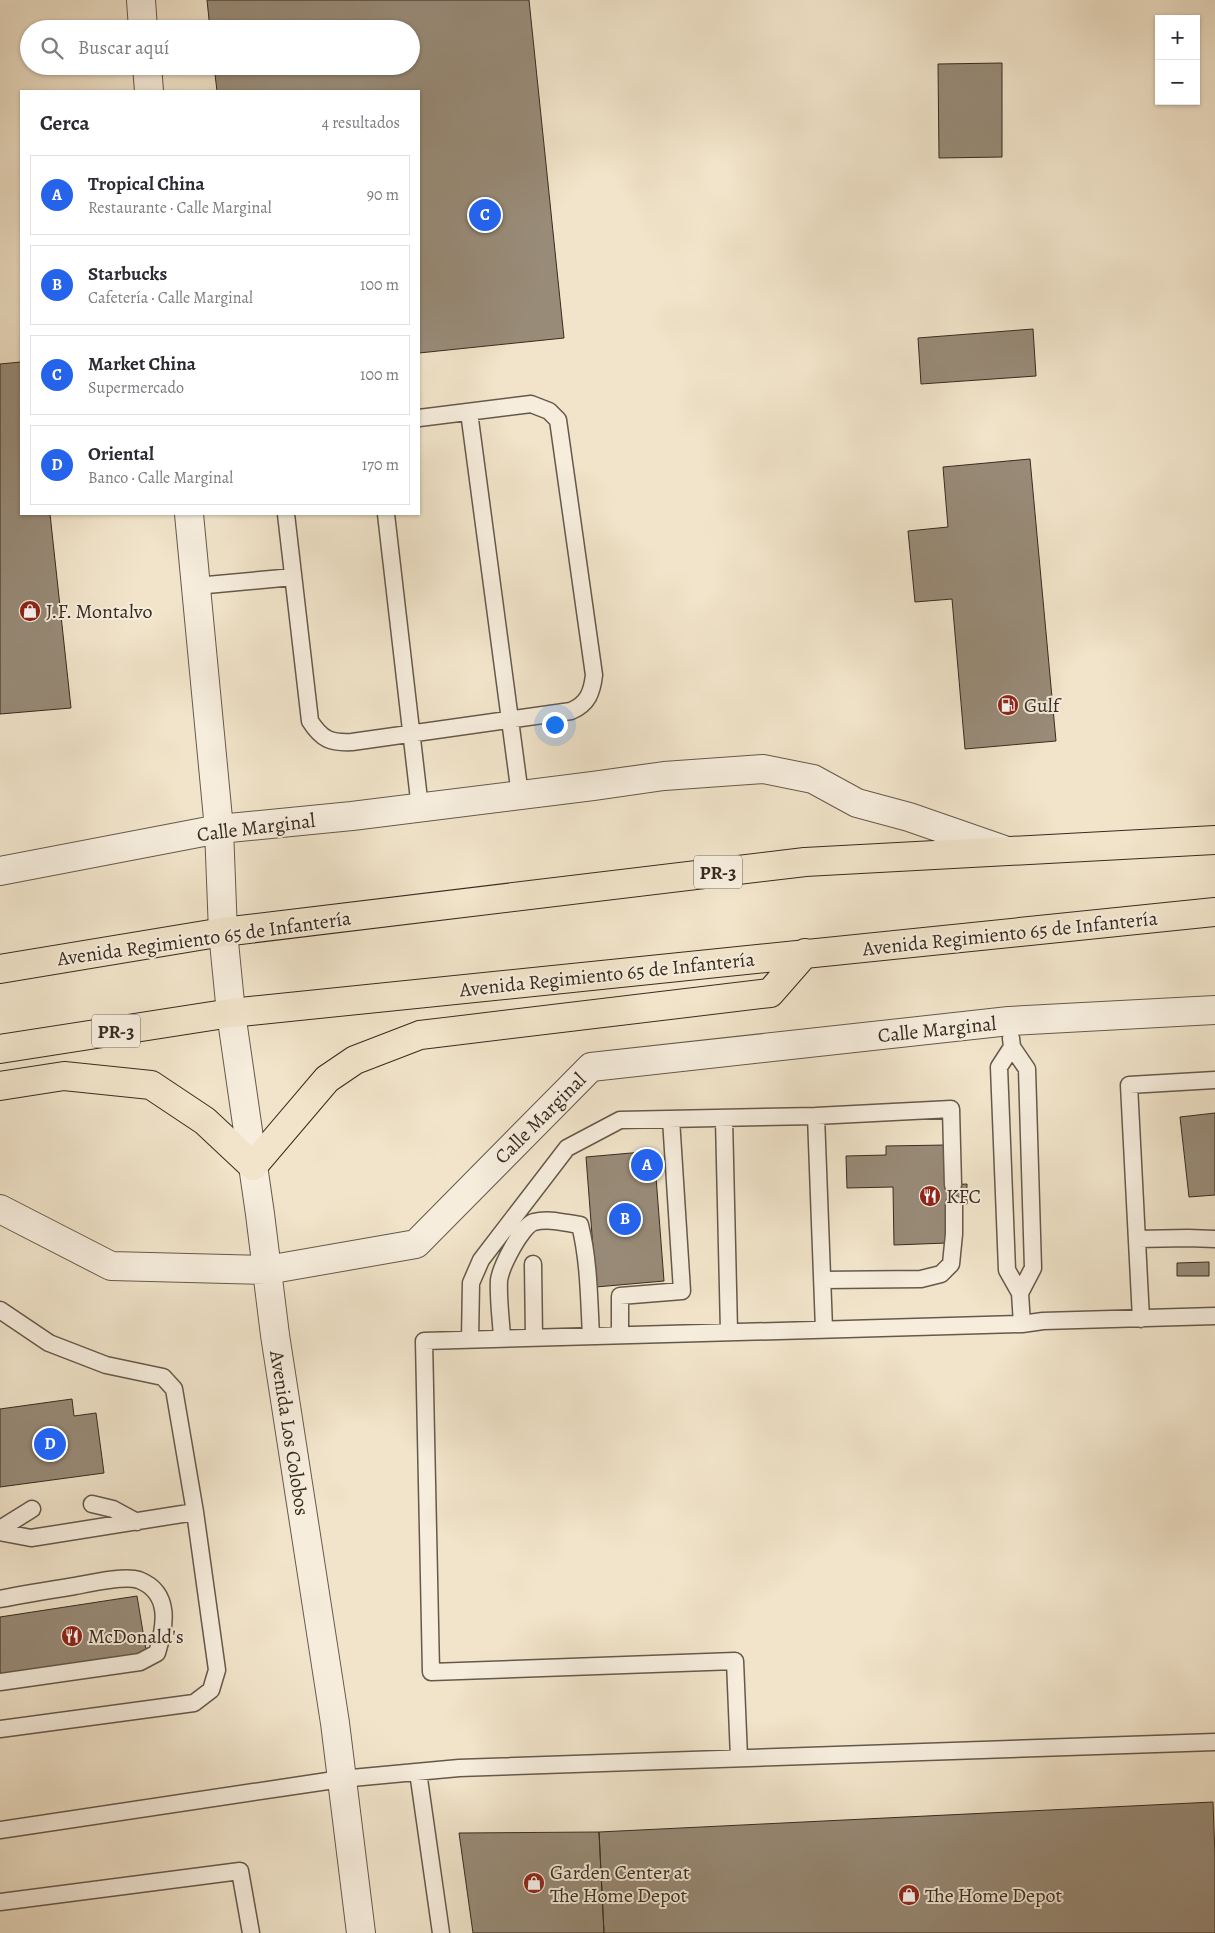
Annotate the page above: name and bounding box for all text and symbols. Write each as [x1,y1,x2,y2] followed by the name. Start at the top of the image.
[1155,15,1200,105] map controls
[1155,15,1200,60] button: +
[20,20,420,75] search box
[38,34,66,62] icon: search
[78,35,169,61] text: Buscar aquí
[1155,60,1200,105] button: −
[40,109,90,137] text: Cerca
[322,112,400,134] text: 4 resultados
[88,171,205,197] text: Tropical China
[52,184,62,206] text: A
[367,184,399,206] text: 90 m
[469,196,501,234] pin: C
[88,197,272,219] text: Restaurante · Calle Marginal
[88,261,167,287] text: Starbucks
[52,274,62,296] text: B
[360,274,399,296] text: 100 m
[88,287,253,309] text: Cafetería · Calle Marginal
[88,351,196,377] text: Market China
[52,364,62,386] text: C
[360,364,399,386] text: 100 m
[88,377,184,399] text: Supermercado
[88,441,154,467] text: Oriental
[51,454,63,476] text: D
[362,454,399,476] text: 170 m
[88,467,233,489] text: Banco · Calle Marginal
[46,598,152,625] place label: J.F. Montalvo
[18,599,42,623] shop icon: J.F. Montalvo
[1024,692,1063,719] place label: Gulf
[996,693,1020,717] fuel station icon: Gulf
[542,712,568,738] your location
[195,807,317,848] street label: Calle Marginal
[694,856,742,889] road number: PR-3
[54,904,353,973] street label: Avenida Regimiento 65 de Infantería
[860,905,1160,963] street label: Avenida Regimiento 65 de Infantería
[457,946,757,1004] street label: Avenida Regimiento 65 de Infantería
[876,1010,998,1049] street label: Calle Marginal
[92,1014,140,1048] road number: PR-3
[489,1067,592,1170] street label: Calle Marginal
[631,1146,663,1184] pin: A
[946,1183,981,1210] place label: KFC
[918,1184,942,1208] restaurant icon: KFC
[609,1200,641,1238] pin: B
[263,1348,316,1517] street label: Avenida Los Colobos
[34,1425,66,1463] pin: D
[88,1623,184,1650] place label: McDonald's
[60,1624,84,1648] restaurant icon: McDonald's
[550,1859,690,1909] place label: Garden Center at The Home Depot
[522,1871,546,1895] shop icon: Garden Center at The Home Depot
[925,1882,1062,1909] place label: The Home Depot
[897,1883,921,1907] shop icon: The Home Depot

